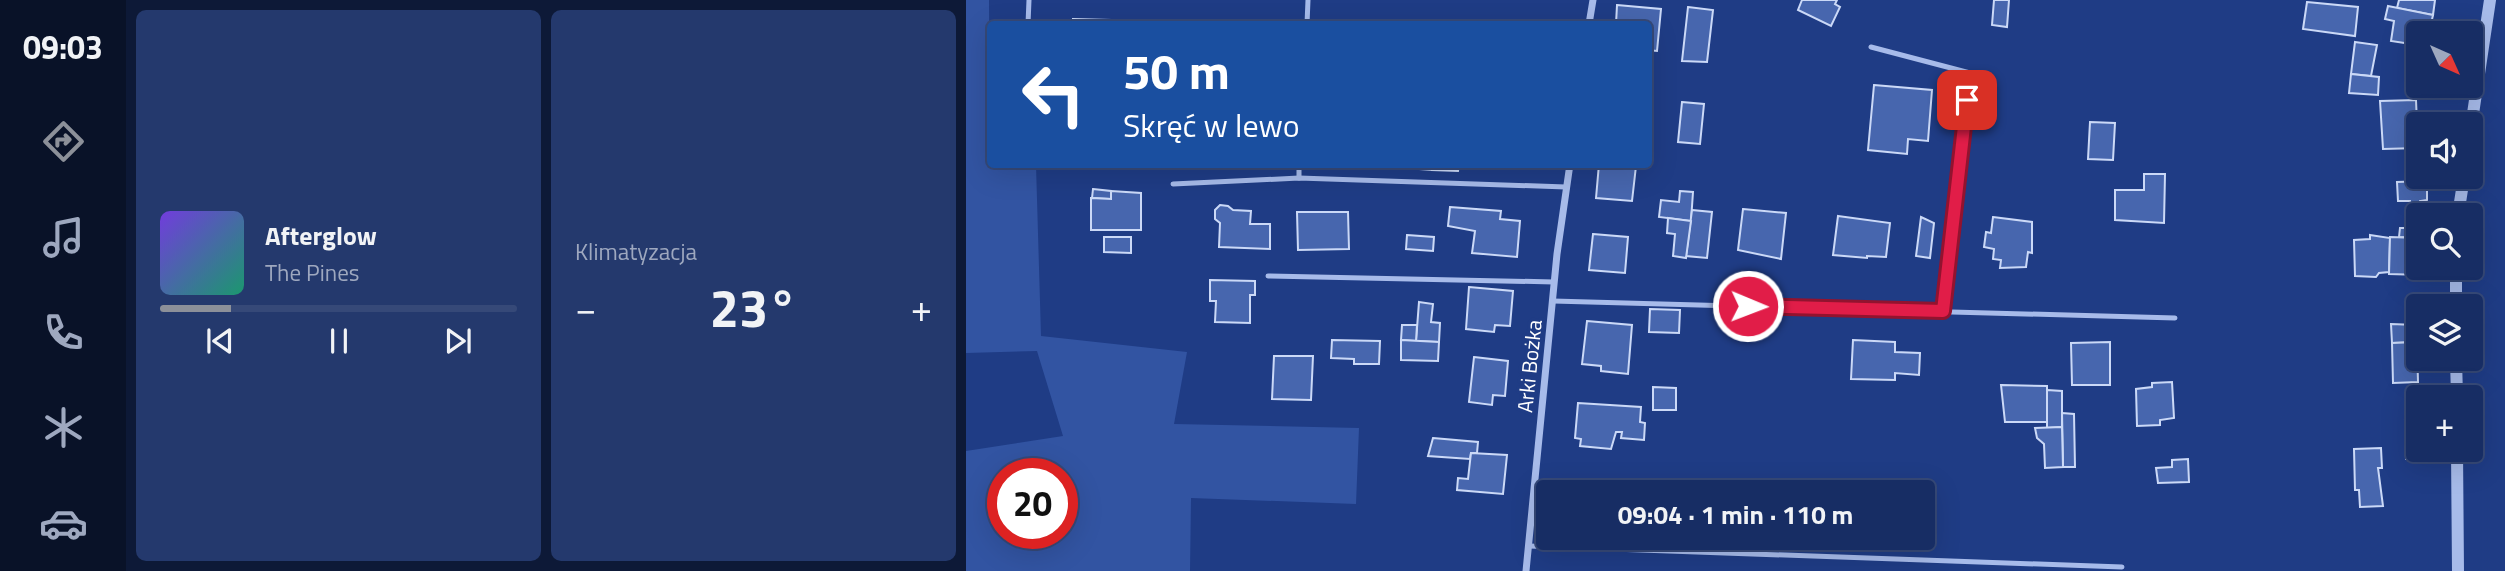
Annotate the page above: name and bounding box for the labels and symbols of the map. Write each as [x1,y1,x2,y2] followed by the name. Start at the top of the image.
[2406,21,2483,98] north arrow
[1937,70,1997,130] pin
[1711,269,1785,343] position arrow
[1508,318,1550,414] street label: Arki Bożka
[987,458,1078,549] speed limit sign: 20

